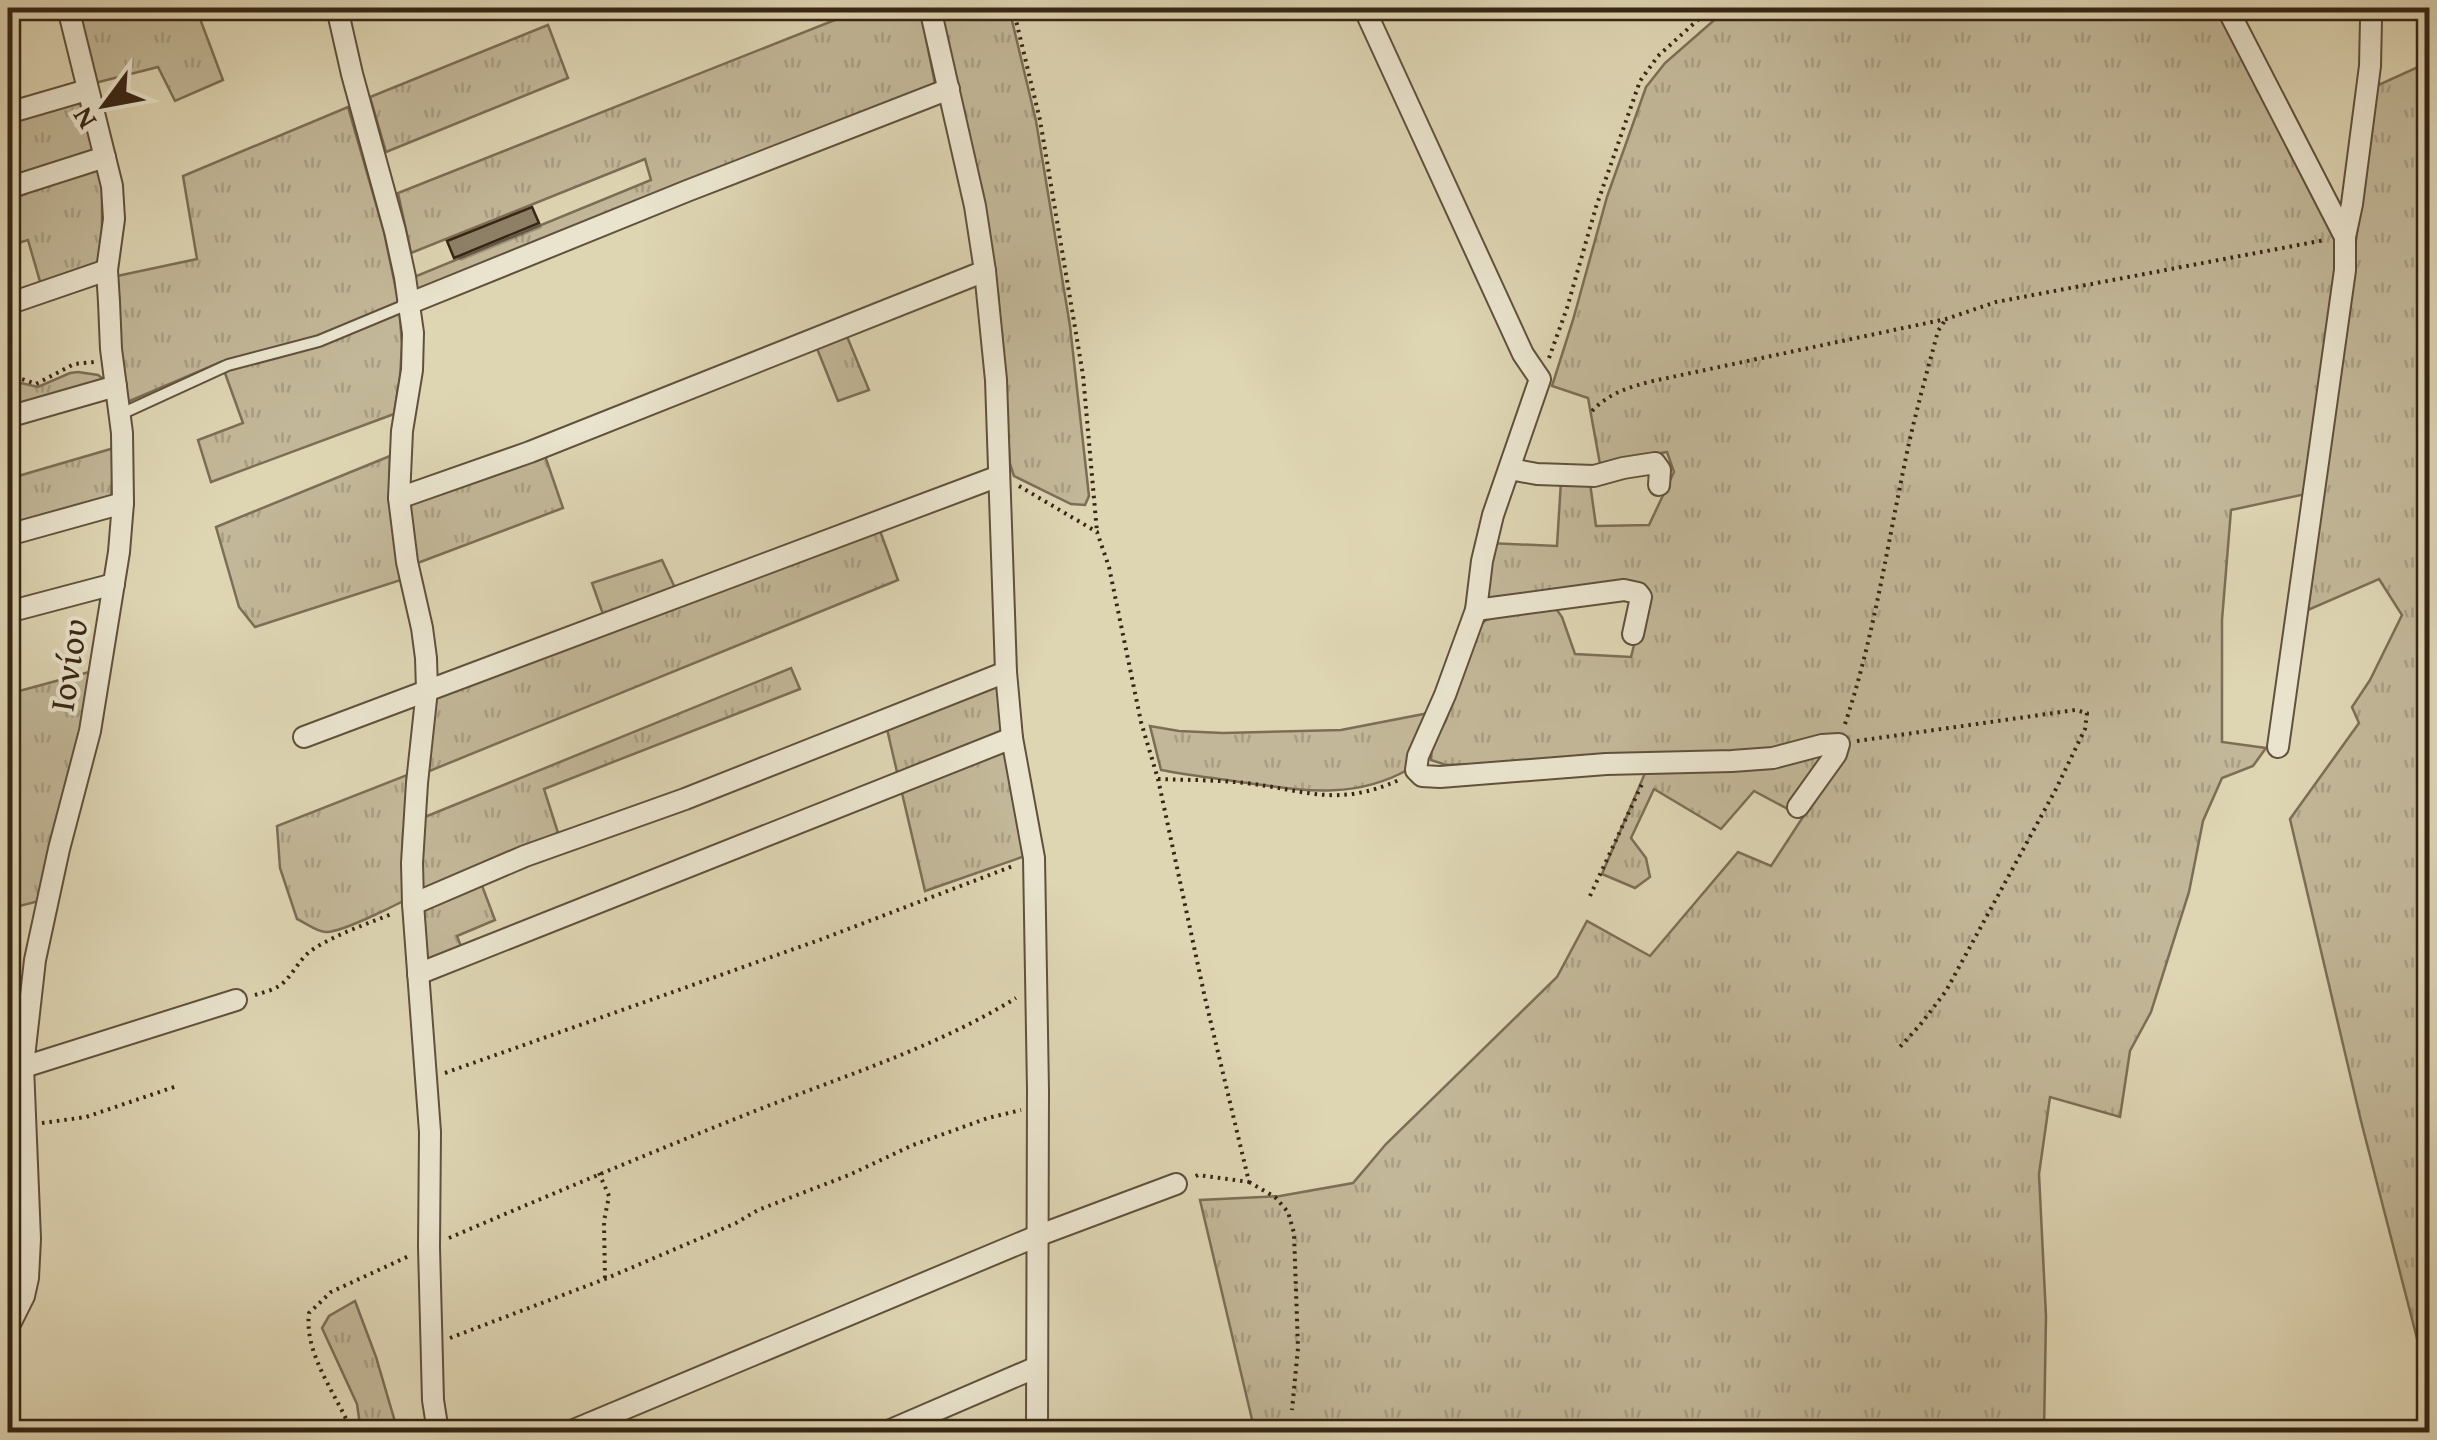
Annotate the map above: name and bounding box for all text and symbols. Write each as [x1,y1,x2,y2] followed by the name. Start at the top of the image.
[55,55,155,155] north arrow
[61,99,106,137] text: N
[36,615,100,715] street label: Ιονίου

